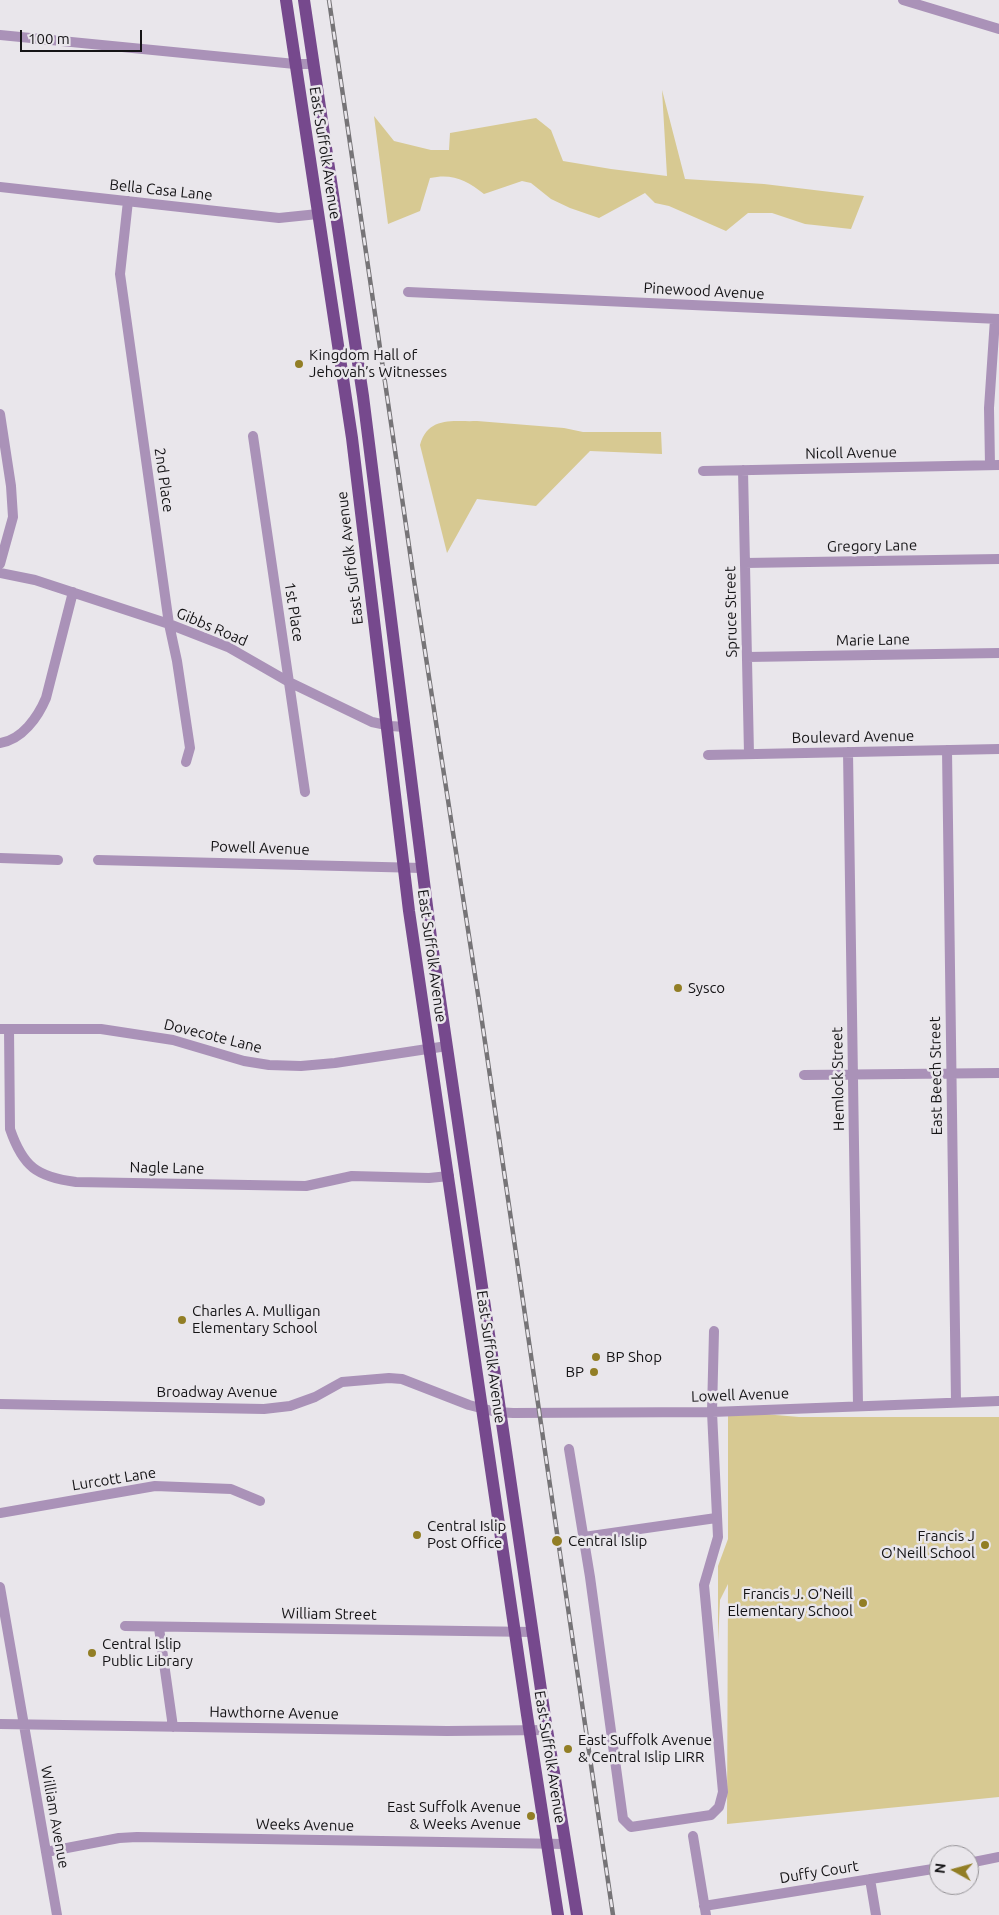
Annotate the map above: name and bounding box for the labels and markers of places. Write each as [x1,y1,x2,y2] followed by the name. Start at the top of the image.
[309,346,447,381] place label: Kingdom Hall of Jehovah’s Witnesses
[293,358,305,370] marker: Kingdom Hall of Jehovah’s Witnesses
[688,979,725,997] place label: Sysco
[672,982,684,994] marker: Sysco
[192,1302,321,1337] place label: Charles A. Mulligan Elementary School
[176,1314,188,1326] marker: Charles A. Mulligan Elementary School
[606,1348,662,1366] place label: BP Shop
[590,1351,602,1363] marker: BP Shop
[566,1363,584,1381] place label: BP
[588,1366,600,1378] marker: BP
[427,1517,506,1552] place label: Central Islip Post Office
[881,1527,975,1562] place label: Francis J O'Neill School
[411,1529,423,1541] marker: Central Islip Post Office
[568,1532,647,1550] place label: Central Islip
[550,1534,564,1548] marker: Central Islip
[979,1539,991,1551] marker: Francis J O'Neill School
[727,1585,853,1620] place label: Francis J. O'Neill Elementary School
[857,1597,869,1609] marker: Francis J. O'Neill Elementary School
[102,1635,193,1670] place label: Central Islip Public Library
[86,1647,98,1659] marker: Central Islip Public Library
[578,1731,712,1766] place label: East Suffolk Avenue & Central Islip LIRR
[562,1743,574,1755] marker: East Suffolk Avenue & Central Islip LIRR
[387,1798,521,1833] place label: East Suffolk Avenue & Weeks Avenue
[525,1810,537,1822] marker: East Suffolk Avenue & Weeks Avenue

